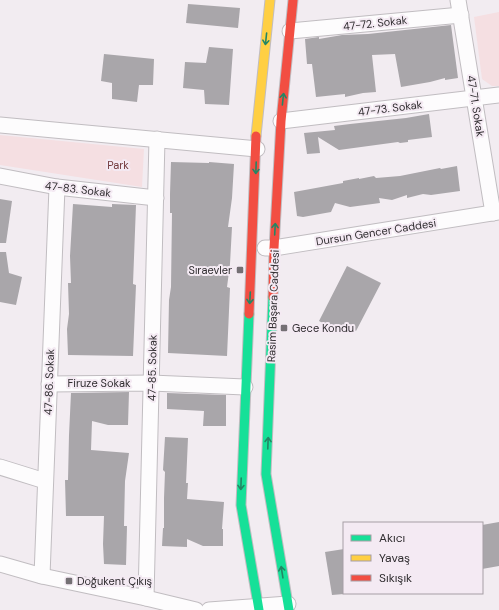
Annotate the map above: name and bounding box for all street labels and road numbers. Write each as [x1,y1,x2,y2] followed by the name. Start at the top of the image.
[342,13,408,33] street label: 47-72. Sokak
[464,74,488,138] street label: 47-71. Sokak
[357,97,423,119] street label: 47-73. Sokak
[44,178,112,200] street label: 47-83. Sokak
[315,216,437,248] street label: Dursun Gencer Caddesi
[264,250,282,362] street label: Rasim Başara Caddesi
[144,334,160,401] street label: 47-85. Sokak
[41,348,57,415] street label: 47-86. Sokak
[67,376,131,390] street label: Firuze Sokak

